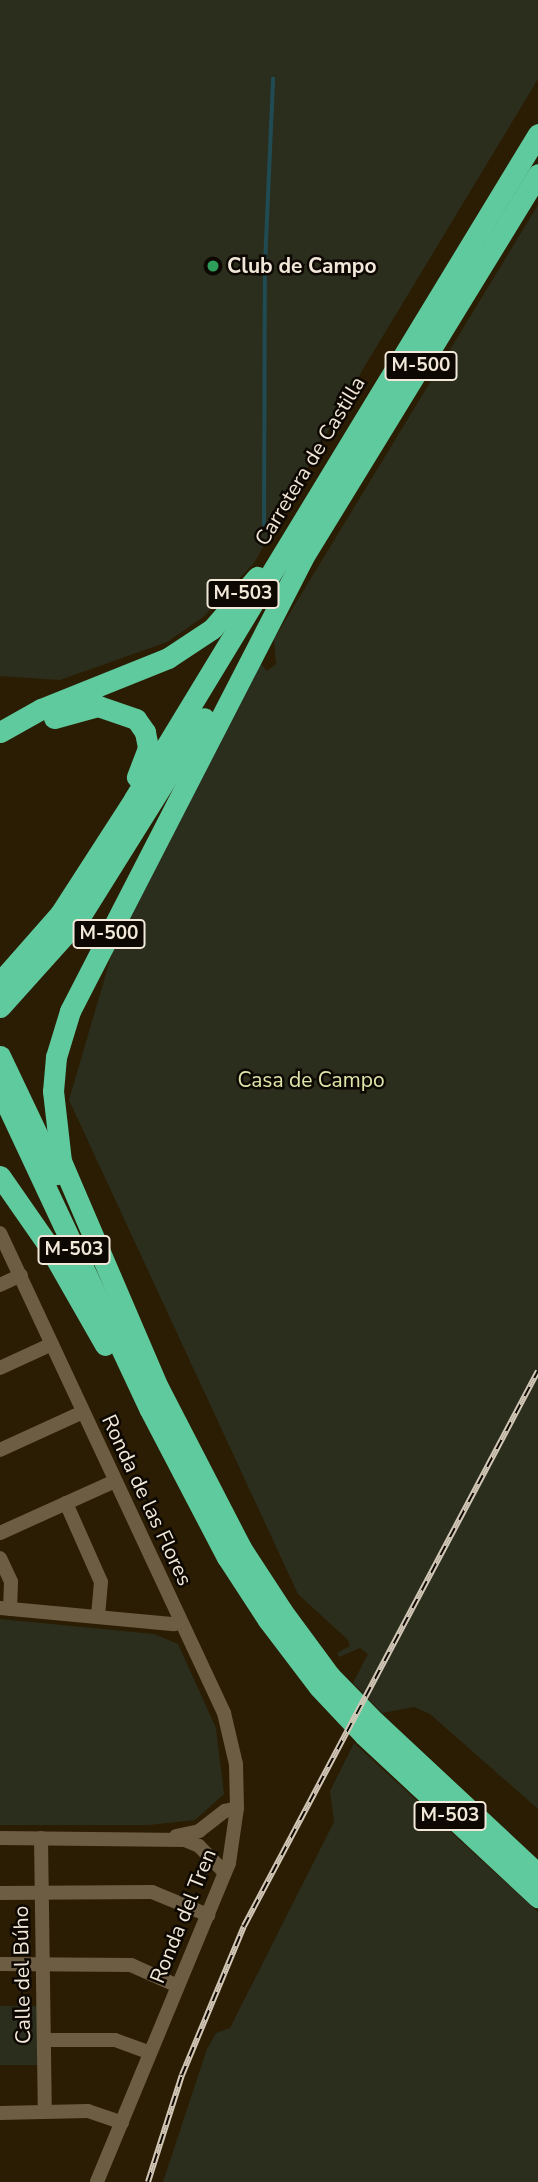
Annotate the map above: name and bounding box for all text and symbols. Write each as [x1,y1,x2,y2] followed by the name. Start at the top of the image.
[227,253,377,279] place label: Club de Campo
[205,258,221,274] marker: Club de Campo
[384,350,458,382] road number: M-500
[250,372,370,550] street label: Carretera de Castilla
[206,579,280,610] road number: M-503
[72,918,146,950] road number: M-500
[237,1067,385,1093] park label: Casa de Campo
[37,1234,111,1266] road number: M-503
[96,1410,198,1590] street label: Ronda de las Flores
[413,1800,487,1832] road number: M-503
[145,1845,221,1987] street label: Ronda del Tren
[8,1906,36,2044] street label: Calle del Búho

